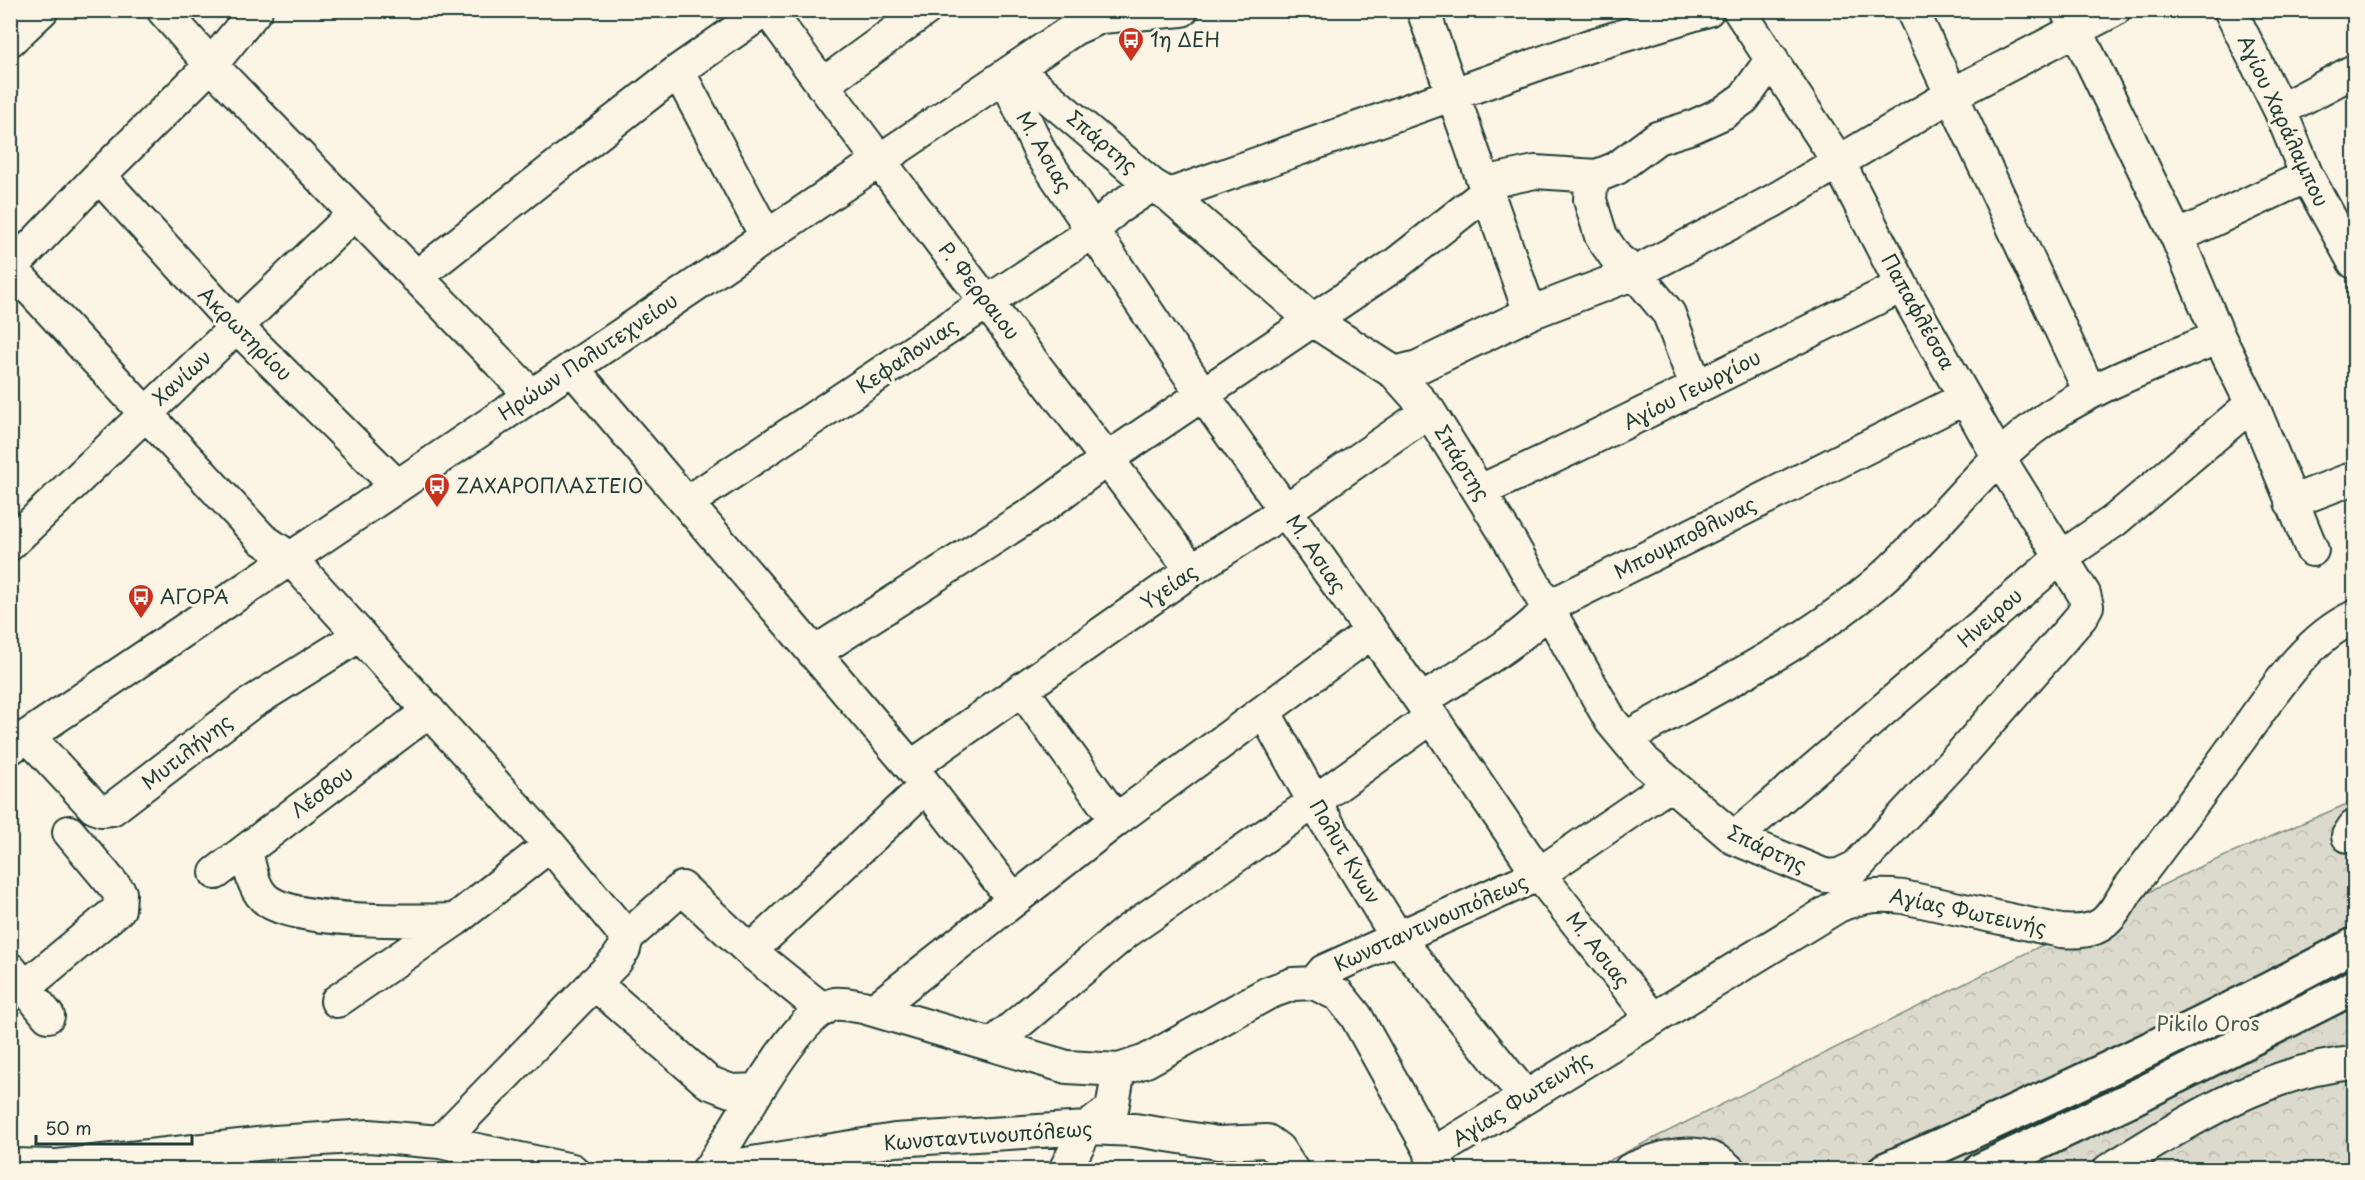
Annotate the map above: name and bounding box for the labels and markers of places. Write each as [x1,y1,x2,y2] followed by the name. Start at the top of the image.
[1150,24,1220,54] place label: 1η ΔΕΗ
[1116,25,1146,63] bus stop icon: 1η ΔΕΗ
[456,470,643,500] place label: ΖΑΧΑΡΟΠΛΑΣΤΕΙΟ
[422,471,452,509] bus stop icon: ΖΑΧΑΡΟΠΛΑΣΤΕΙΟ
[160,581,229,611] place label: ΑΓΟΡΑ
[126,582,156,620] bus stop icon: ΑΓΟΡΑ

